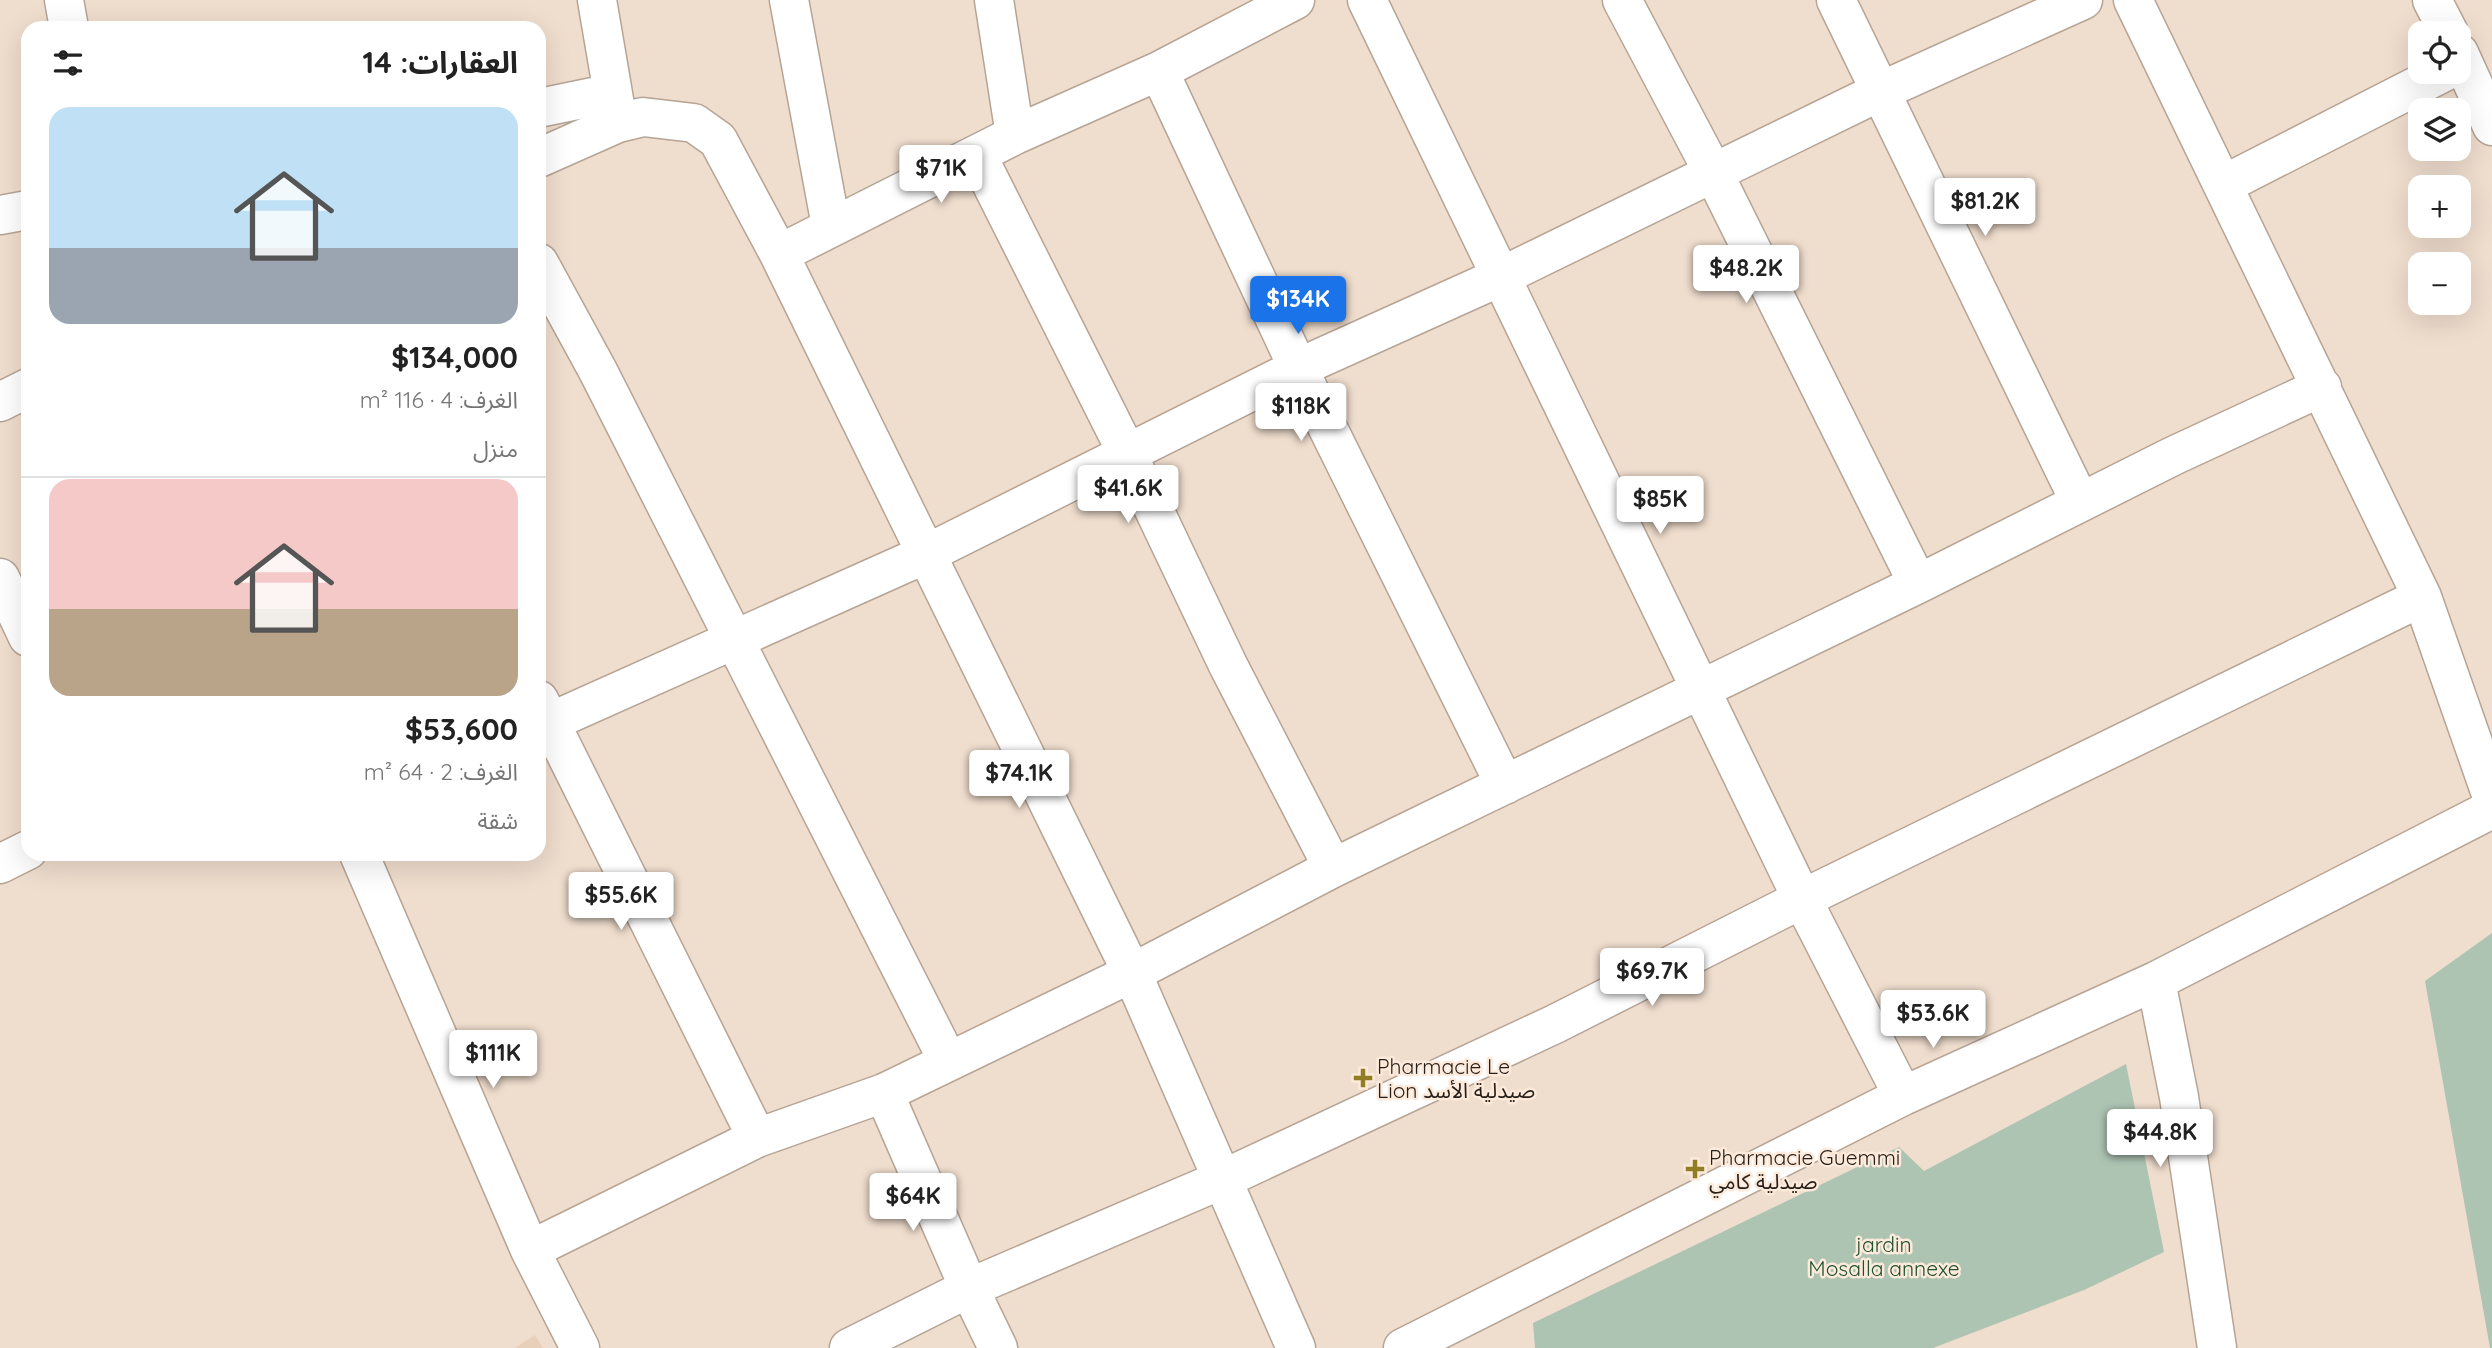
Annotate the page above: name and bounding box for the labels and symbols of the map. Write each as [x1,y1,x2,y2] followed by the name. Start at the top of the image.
[900,146,982,205] pin: $71K
[1928,178,2042,238] pin: $81.2K
[1689,246,1803,305] pin: $48.2K
[1249,276,1347,336] pin: $134K
[1252,384,1350,443] pin: $118K
[1071,466,1185,525] pin: $41.6K
[1619,476,1701,536] pin: $85K
[962,750,1076,810] pin: $74.1K
[564,872,678,932] pin: $55.6K
[1595,948,1709,1008] pin: $69.7K
[1876,990,1990,1050] pin: $53.6K
[444,1030,542,1090] pin: $111K
[1377,1053,1535,1103] place label: Pharmacie Le Lion صيدلية الأسد
[1355,1070,1371,1086] marker: Pharmacie Le Lion صيدلية الأسد
[2103,1110,2217,1169] pin: $44.8K
[1709,1144,1900,1198] place label: Pharmacie Guemmi صيدلية كامي
[1687,1161,1703,1177] marker: Pharmacie Guemmi صيدلية كامي
[872,1174,954,1233] pin: $64K
[1808,1231,1960,1281] park label: jardin Mosalla annexe

